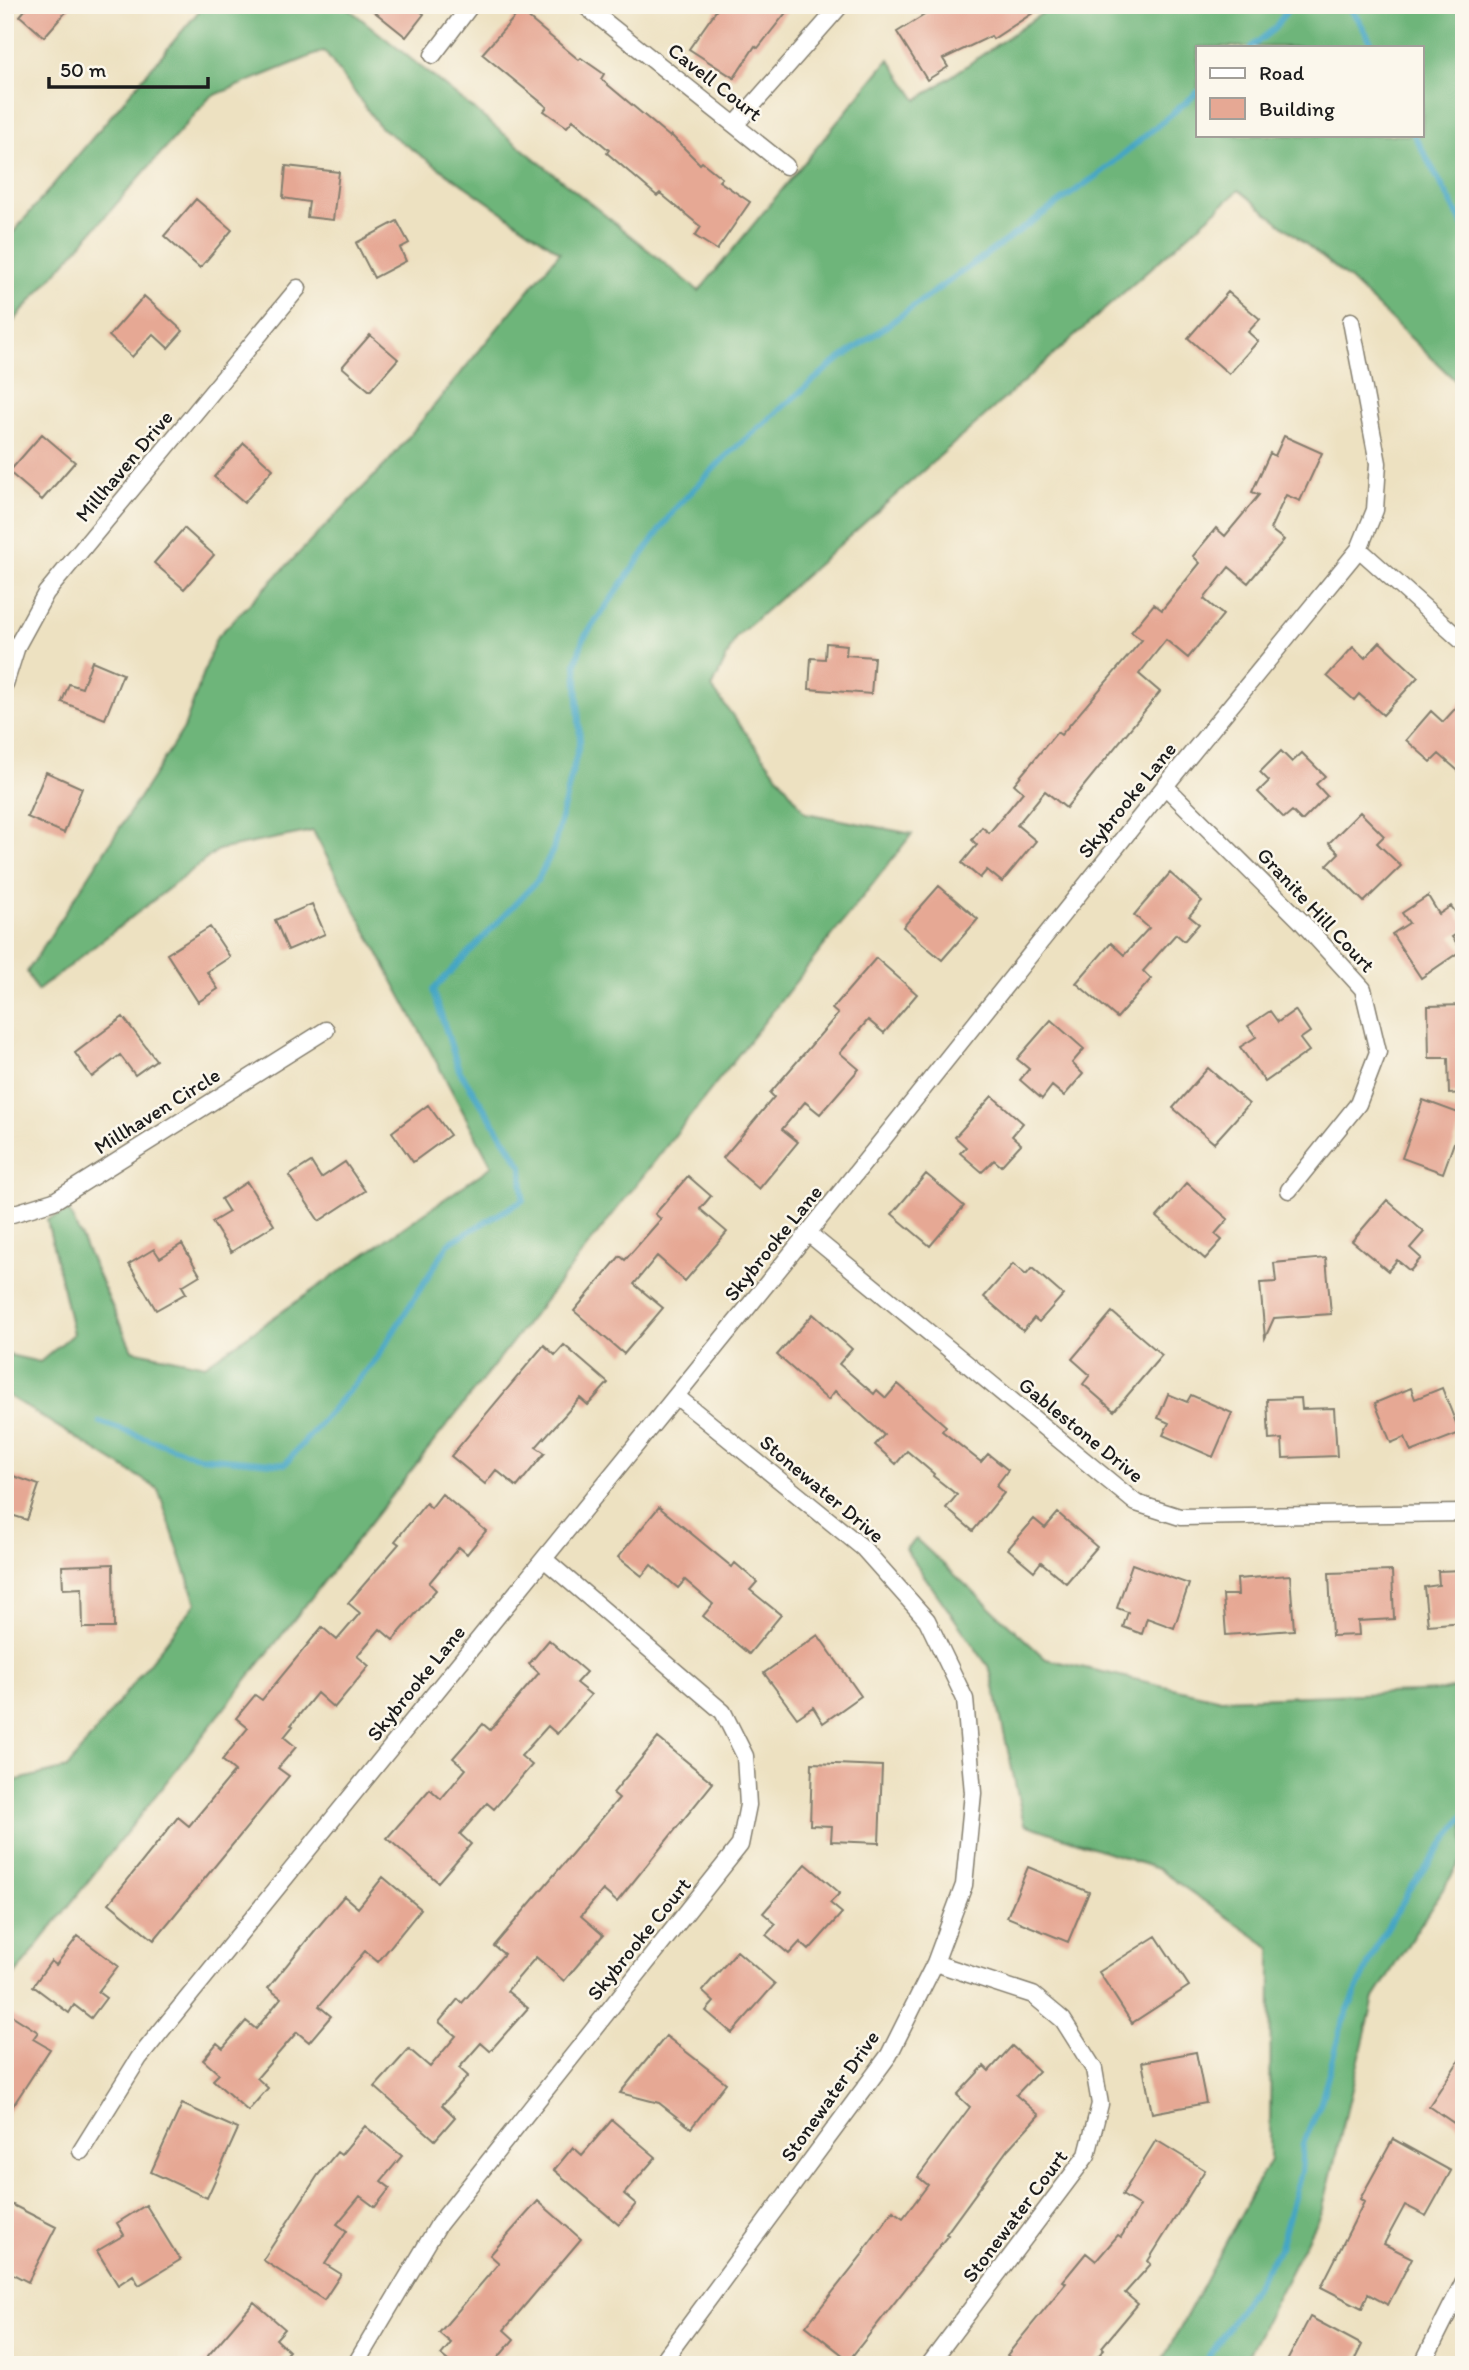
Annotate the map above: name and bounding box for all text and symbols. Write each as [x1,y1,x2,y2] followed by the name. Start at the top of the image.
[663,37,767,126] street label: Cavell Court
[49,46,208,90] scale bar
[1196,46,1424,136] legend
[60,57,107,82] text: 50 m
[1259,60,1305,85] text: Road
[1259,96,1335,121] text: Building
[70,405,178,527] street label: Millhaven Drive
[1072,737,1181,863] street label: Skybrooke Lane
[1252,842,1381,977] street label: Granite Hill Court
[89,1062,224,1159] street label: Millhaven Circle
[718,1180,827,1306] street label: Skybrooke Lane
[1014,1372,1149,1488] street label: Gablestone Drive
[755,1429,890,1548] street label: Stonewater Drive
[361,1620,470,1746] street label: Skybrooke Lane
[581,1872,696,2005] street label: Skybrooke Court
[775,2025,884,2166] street label: Stonewater Drive
[957,2144,1073,2287] street label: Stonewater Court

